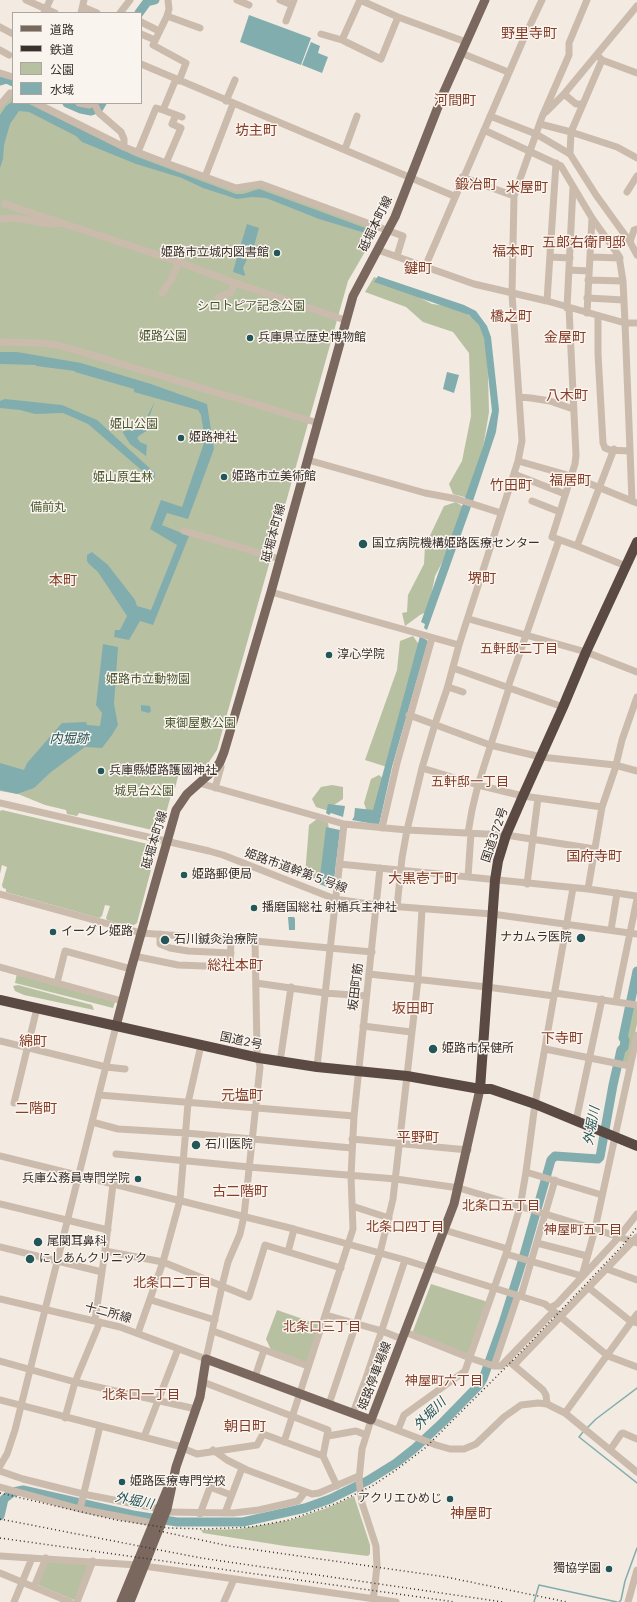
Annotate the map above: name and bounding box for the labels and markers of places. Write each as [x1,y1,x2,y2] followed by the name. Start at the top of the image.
[161,246,269,260] place label: 姫路市立城内図書館
[272,248,282,258] marker: 姫路市立城内図書館
[258,331,366,345] place label: 兵庫県立歴史博物館
[245,333,255,343] marker: 兵庫県立歴史博物館
[189,431,237,445] place label: 姫路神社
[176,433,186,443] marker: 姫路神社
[232,470,316,484] place label: 姫路市立美術館
[219,472,229,482] marker: 姫路市立美術館
[372,537,540,551] place label: 国立病院機構姫路医療センター
[357,538,369,550] marker: 国立病院機構姫路医療センター
[337,648,385,662] place label: 淳心学院
[324,650,334,660] marker: 淳心学院
[109,764,217,778] place label: 兵庫縣姫路護國神社
[96,766,106,776] marker: 兵庫縣姫路護國神社
[192,868,252,882] place label: 姫路郵便局
[179,870,189,880] marker: 姫路郵便局
[262,901,397,915] place label: 播磨国総社 射楯兵主神社
[249,903,259,913] marker: 播磨国総社 射楯兵主神社
[61,925,133,939] place label: イーグレ姫路
[48,927,58,937] marker: イーグレ姫路
[500,931,572,945] place label: ナカムラ医院
[575,932,587,944] marker: ナカムラ医院
[174,933,258,947] place label: 石川鍼灸治療院
[159,934,171,946] marker: 石川鍼灸治療院
[442,1042,514,1056] place label: 姫路市保健所
[427,1043,439,1055] marker: 姫路市保健所
[205,1138,253,1152] place label: 石川医院
[190,1139,202,1151] marker: 石川医院
[22,1172,130,1186] place label: 兵庫公務員専門学院
[133,1174,143,1184] marker: 兵庫公務員専門学院
[47,1235,107,1249] place label: 尾関耳鼻科
[32,1236,44,1248] marker: 尾関耳鼻科
[39,1252,147,1266] place label: にしあんクリニック
[24,1253,36,1265] marker: にしあんクリニック
[130,1475,226,1489] place label: 姫路医療専門学校
[117,1477,127,1487] marker: 姫路医療専門学校
[358,1492,442,1506] place label: アクリエひめじ
[445,1494,455,1504] marker: アクリエひめじ
[553,1562,601,1576] place label: 獨協学園
[604,1564,614,1574] marker: 獨協学園

